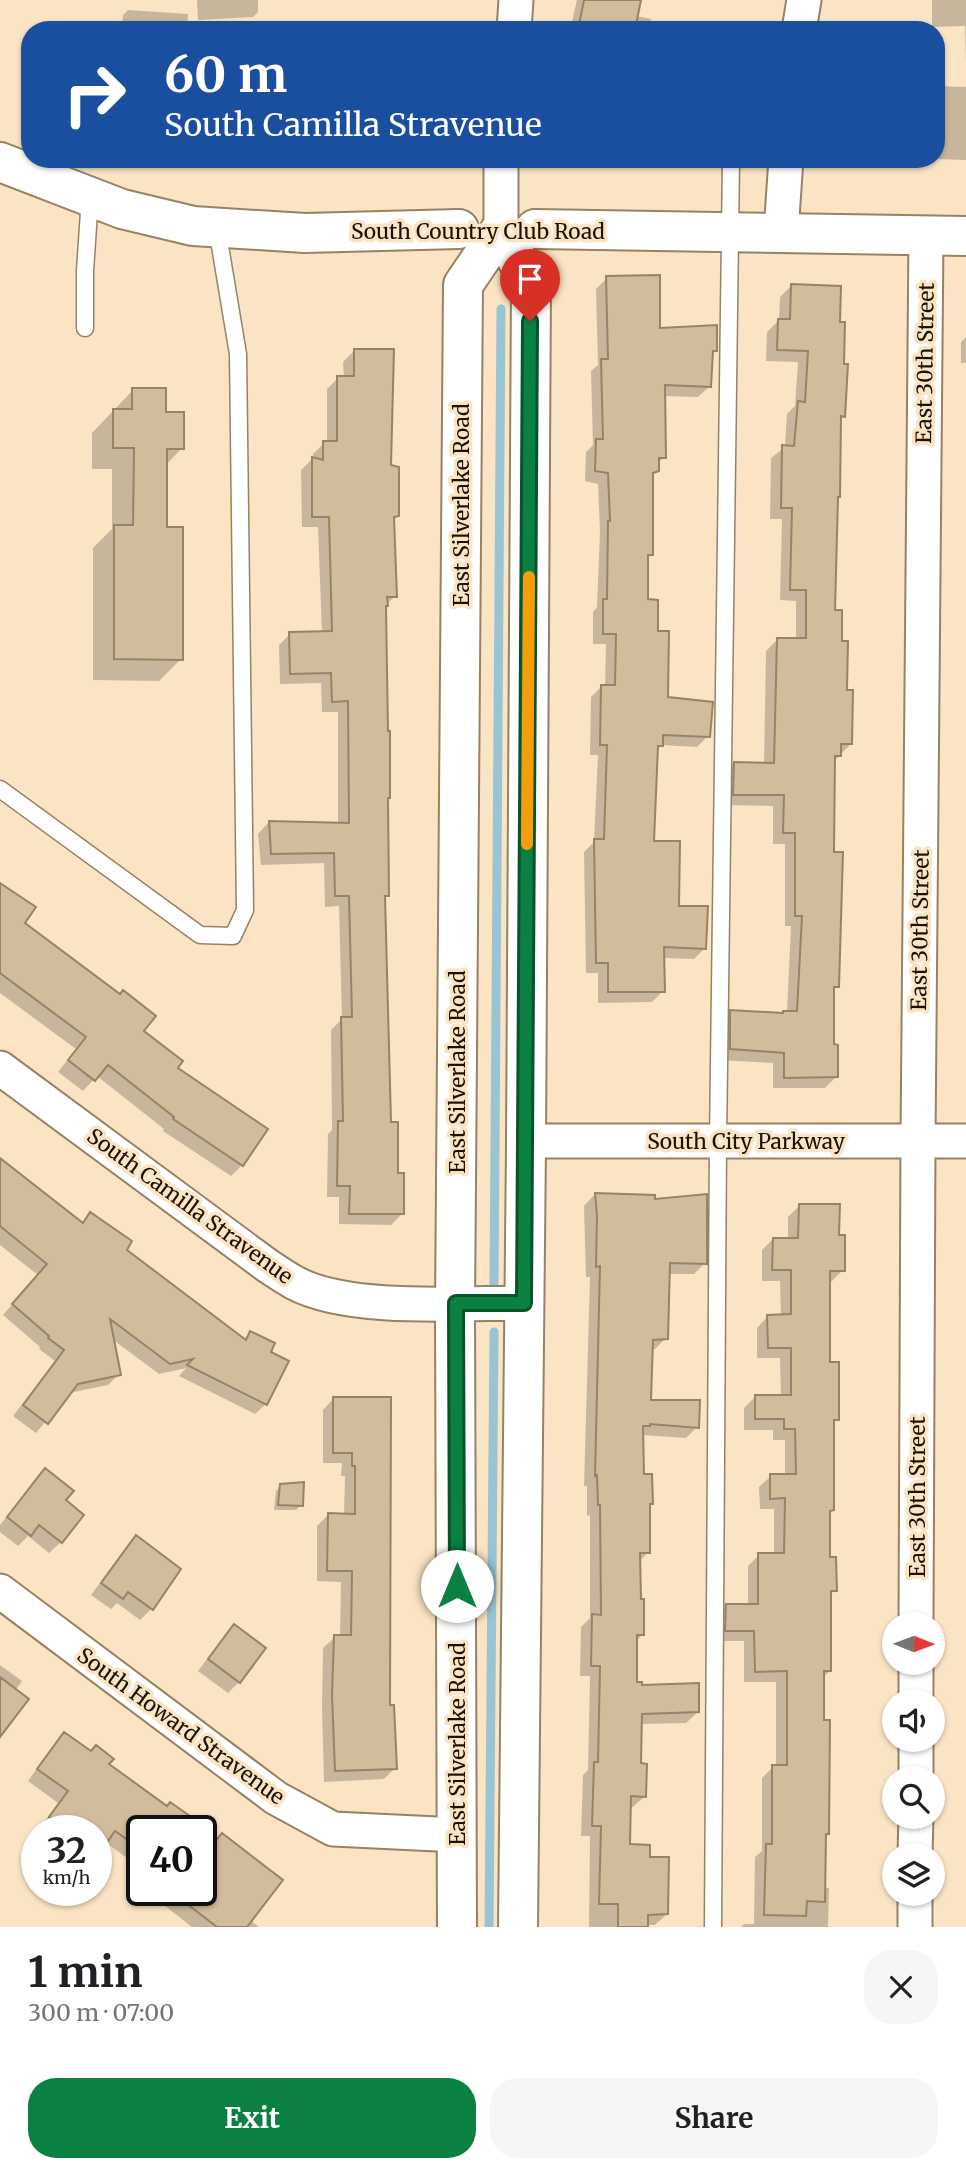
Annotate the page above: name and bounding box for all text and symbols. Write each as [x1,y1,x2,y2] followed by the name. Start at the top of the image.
[164,44,287,105] text: 60 m
[49,49,140,140] icon: right
[164,105,542,145] text: South Camilla Stravenue
[351,218,605,245] street label: South Country Club Road
[500,249,560,321] pin
[511,260,549,298] icon: arrive
[910,282,940,444] street label: East 30th Street
[448,403,475,607] street label: East Silverlake Road
[905,849,935,1011] street label: East 30th Street
[444,970,471,1174] street label: East Silverlake Road
[82,1122,298,1290] street label: South Camilla Stravenue
[647,1128,846,1155] street label: South City Parkway
[904,1416,931,1578] street label: East 30th Street
[420,1549,494,1623] position arrow
[882,1612,945,1675] north arrow
[882,1612,945,1906] map controls
[72,1642,290,1810] street label: South Howard Stravenue
[444,1642,471,1846] street label: East Silverlake Road
[882,1689,945,1752] button: sound
[882,1766,945,1829] button: search
[126,1815,217,1906] speed limit sign: 40
[47,1829,86,1873] text: 32
[882,1843,945,1906] button: layers
[43,1866,90,1889] text: km/h
[28,1946,142,1998] text: 1 min
[864,1950,938,2024] button: close
[28,1998,174,2027] text: 300 m · 07:00
[28,2078,476,2158] button: Exit
[490,2078,938,2158] button: Share

